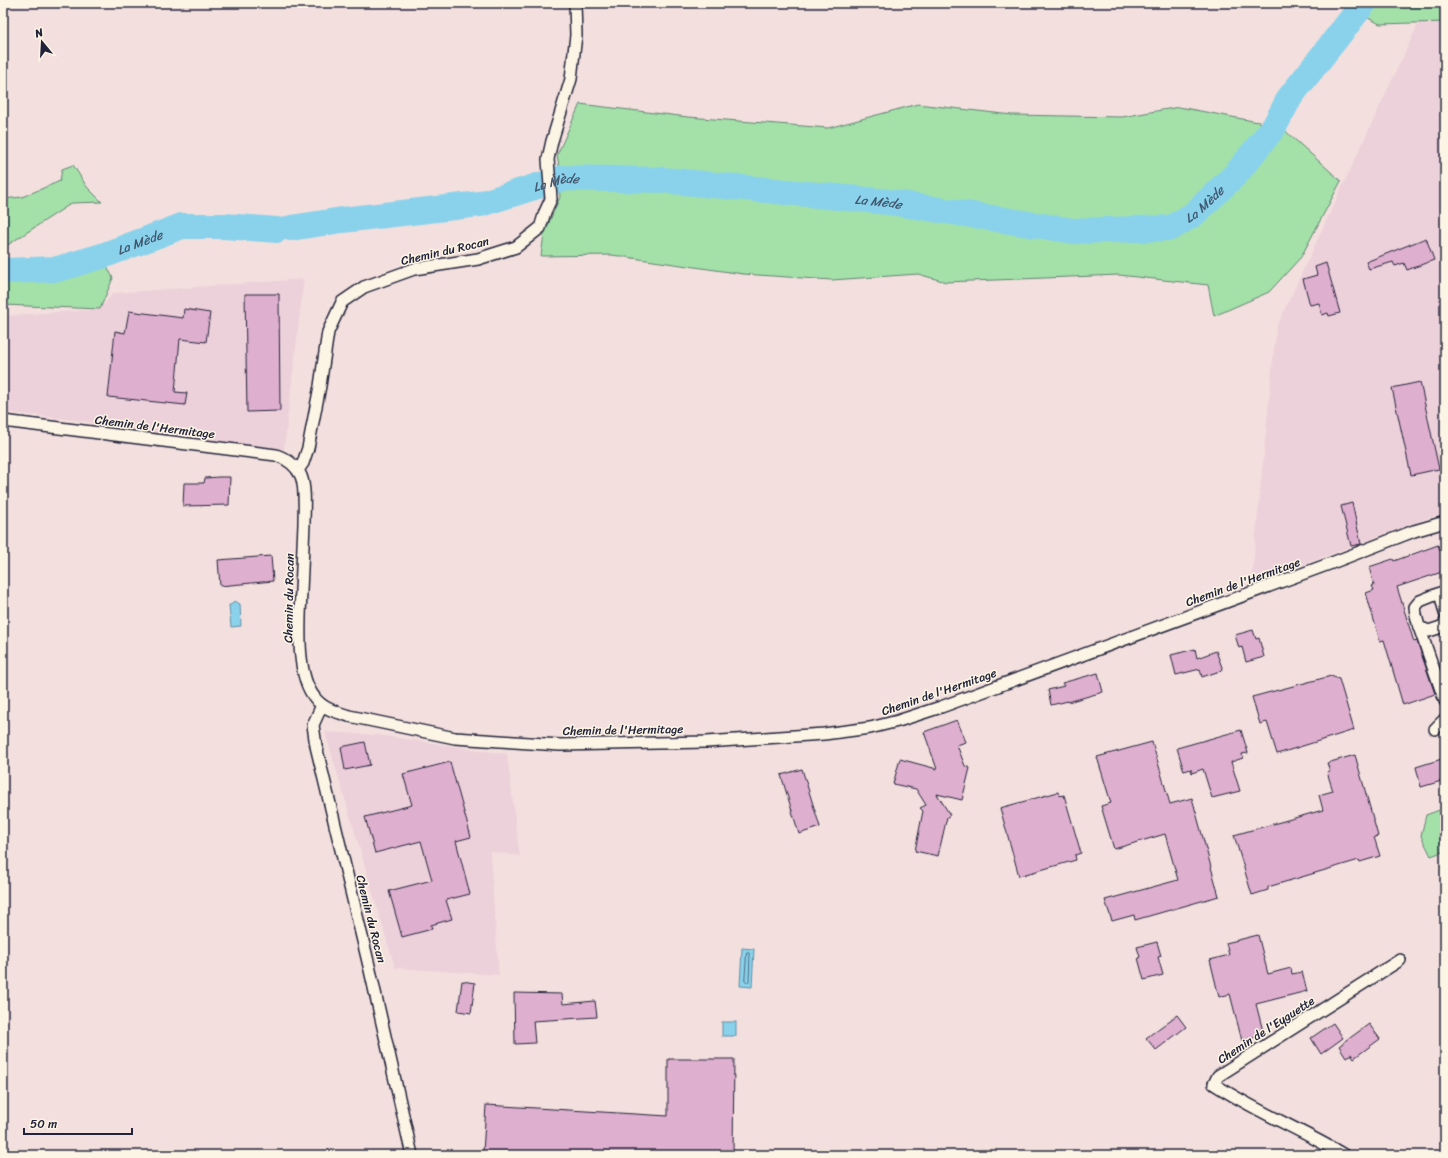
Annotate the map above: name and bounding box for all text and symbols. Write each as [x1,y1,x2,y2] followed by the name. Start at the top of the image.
[22,22,62,62] north arrow
[32,23,46,43] text: N
[530,166,581,199] water label: La Mède
[1180,179,1231,229] water label: La Mède
[854,188,905,216] water label: La Mède
[114,223,167,261] water label: La Mède
[399,230,492,272] street label: Chemin du Rocan
[94,409,216,445] street label: Chemin de l'Hermitage
[1182,551,1304,613] street label: Chemin de l'Hermitage
[277,552,301,643] street label: Chemin du Rocan
[878,662,1000,722] street label: Chemin de l'Hermitage
[562,718,684,742] street label: Chemin de l'Hermitage
[349,873,393,966] street label: Chemin du Rocan
[1213,990,1319,1070] street label: Chemin de l'Eyguette
[24,1110,132,1136] scale bar
[30,1113,57,1135] text: 50 m

